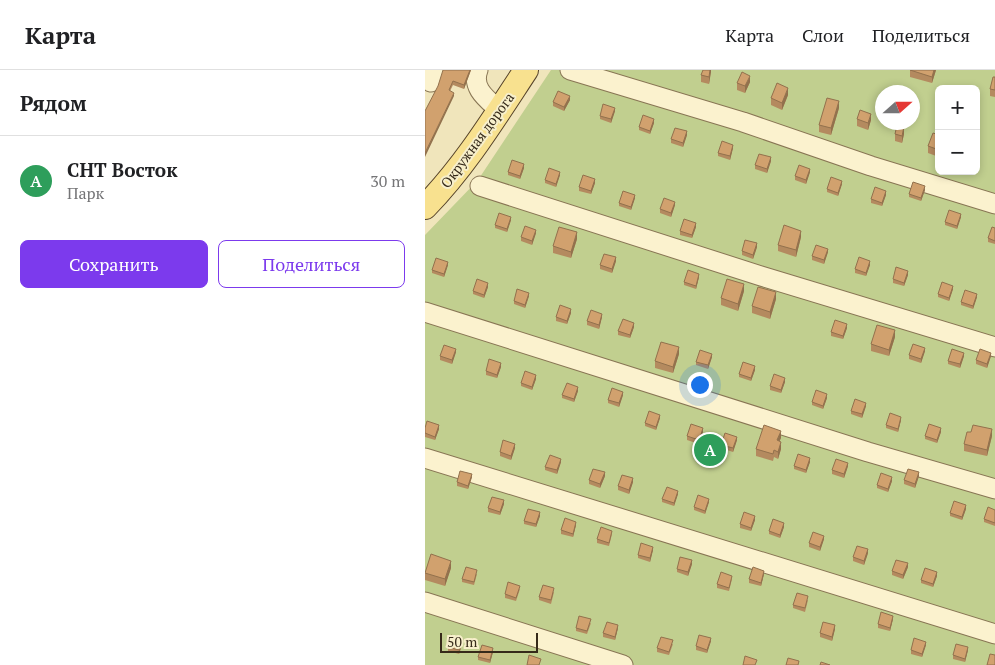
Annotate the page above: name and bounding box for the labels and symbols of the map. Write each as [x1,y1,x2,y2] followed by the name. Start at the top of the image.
[875,85,920,130] north arrow
[436,88,518,192] street label: Окружная дорога
[687,372,713,398] your location
[694,431,726,469] pin: A
[440,630,537,653] scale bar

